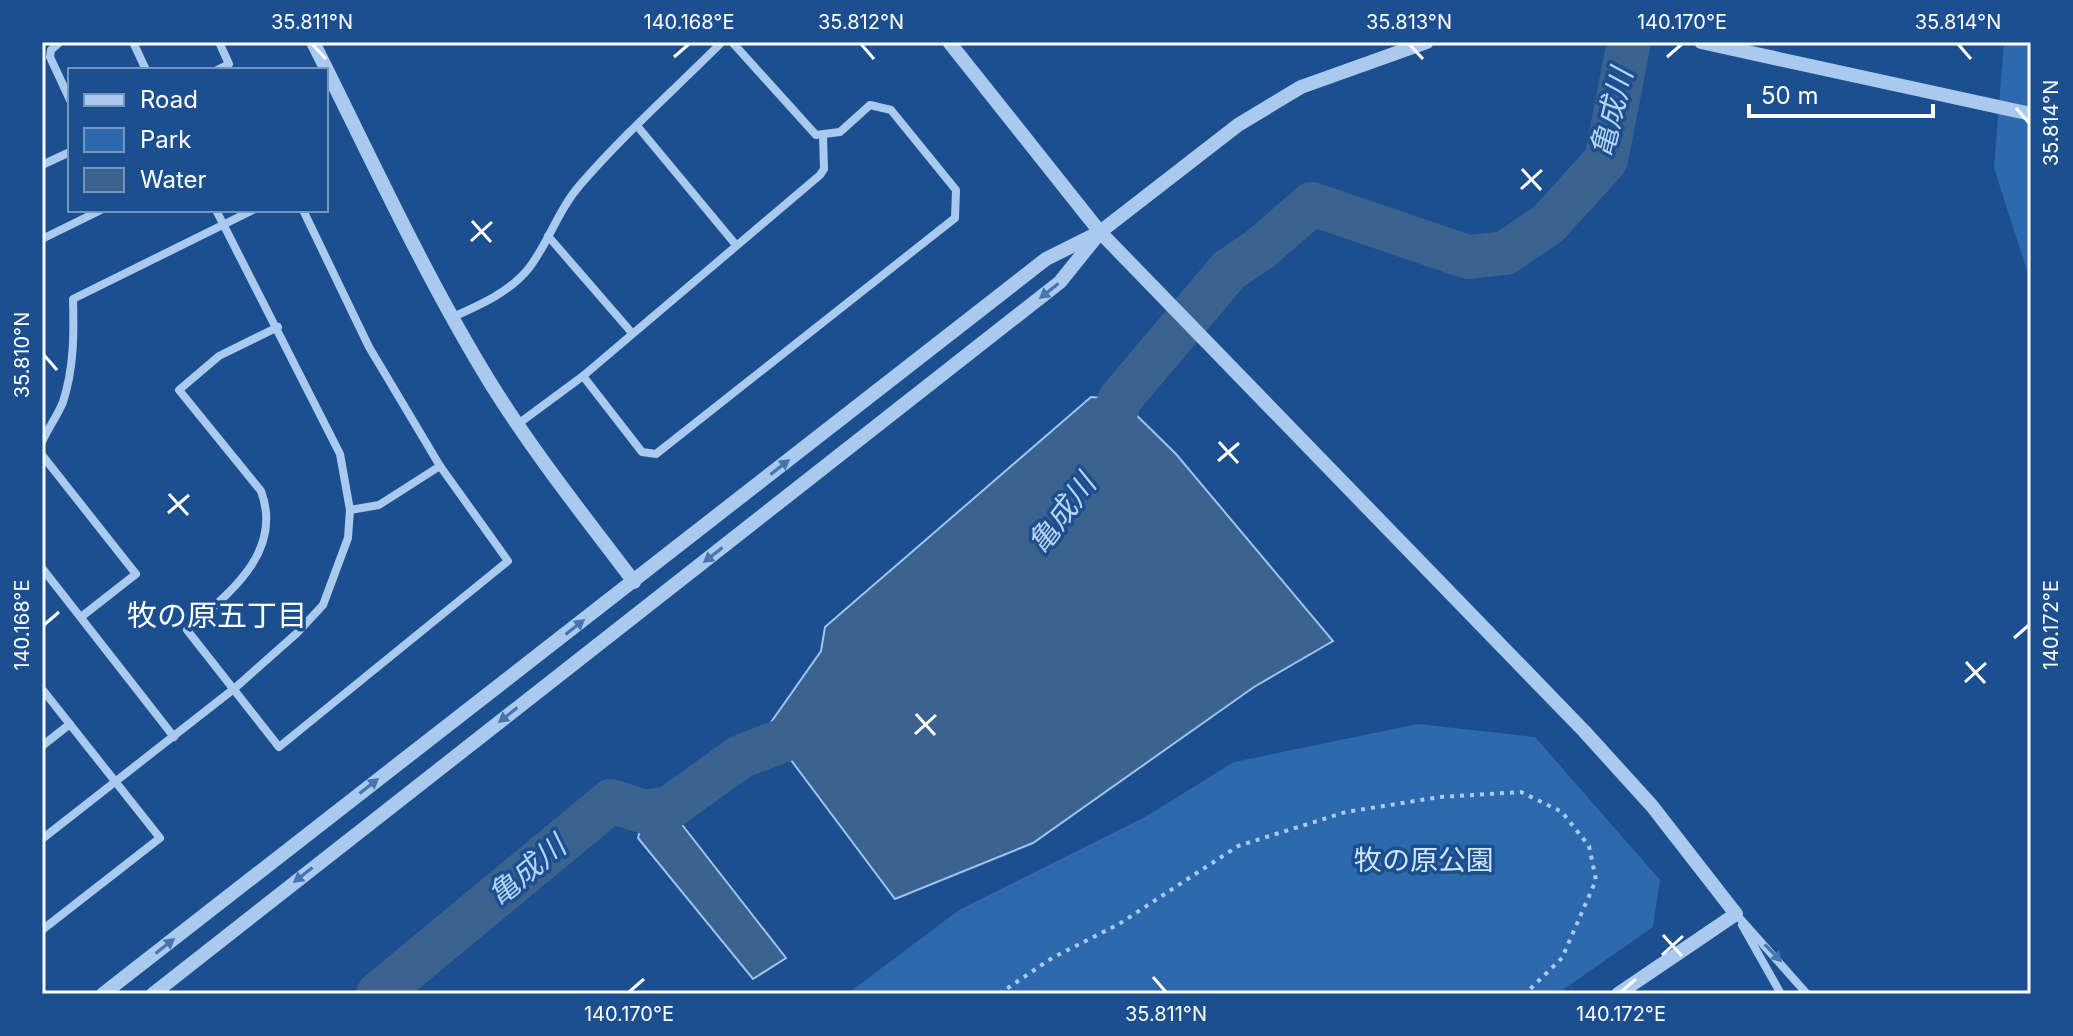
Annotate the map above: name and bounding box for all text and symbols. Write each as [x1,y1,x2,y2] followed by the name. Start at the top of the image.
[271,10,353,34] text: 35.811°N
[644,10,734,34] text: 140.168°E
[818,10,904,34] text: 35.812°N
[1366,10,1452,34] text: 35.813°N
[1637,10,1727,34] text: 140.170°E
[1915,10,2001,34] text: 35.814°N
[1583,62,1640,161] water label: 亀成川
[68,68,328,212] legend
[1749,68,1933,118] scale bar
[2039,80,2063,166] text: 35.814°N
[1761,81,1819,110] text: 50 m
[140,85,198,114] text: Road
[140,125,191,154] text: Park
[140,165,207,194] text: Water
[1039,282,1059,298] one-way arrow
[10,312,34,398] text: 35.810°N
[770,459,790,476] one-way arrow
[1020,464,1104,560] water label: 亀成川
[703,547,723,563] one-way arrow
[10,580,34,670] text: 140.168°E
[2039,580,2063,670] text: 140.172°E
[127,597,307,633] district label: 牧の原五丁目
[565,619,585,635] one-way arrow
[498,707,518,723] one-way arrow
[359,778,380,794] one-way arrow
[480,826,575,913] water label: 亀成川
[1354,843,1494,877] park label: 牧の原公園
[293,867,313,883] one-way arrow
[155,938,175,954] one-way arrow
[1763,943,1781,962] one-way arrow
[584,1002,674,1026] text: 140.170°E
[1125,1002,1207,1026] text: 35.811°N
[1576,1002,1666,1026] text: 140.172°E

